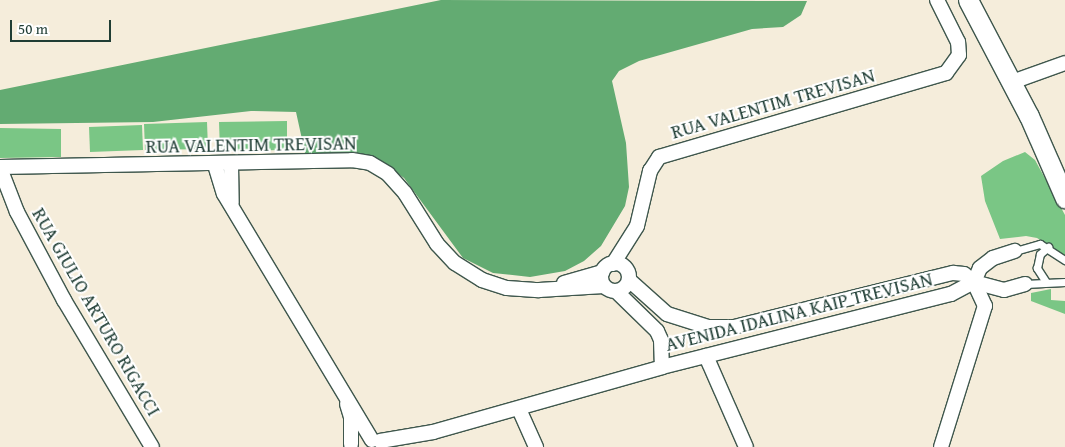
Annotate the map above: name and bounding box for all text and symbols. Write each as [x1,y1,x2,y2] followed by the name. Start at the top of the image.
[12,10,114,42] scale bar
[18,18,48,39] text: 50 m
[669,64,877,144] street label: RUA VALENTIM TREVISAN
[146,132,356,158] street label: RUA VALENTIM TREVISAN
[27,204,165,420] street label: RUA GIULIO ARTURO RIGACCI
[663,268,935,356] street label: AVENIDA IDALINA KAIP TREVISAN

